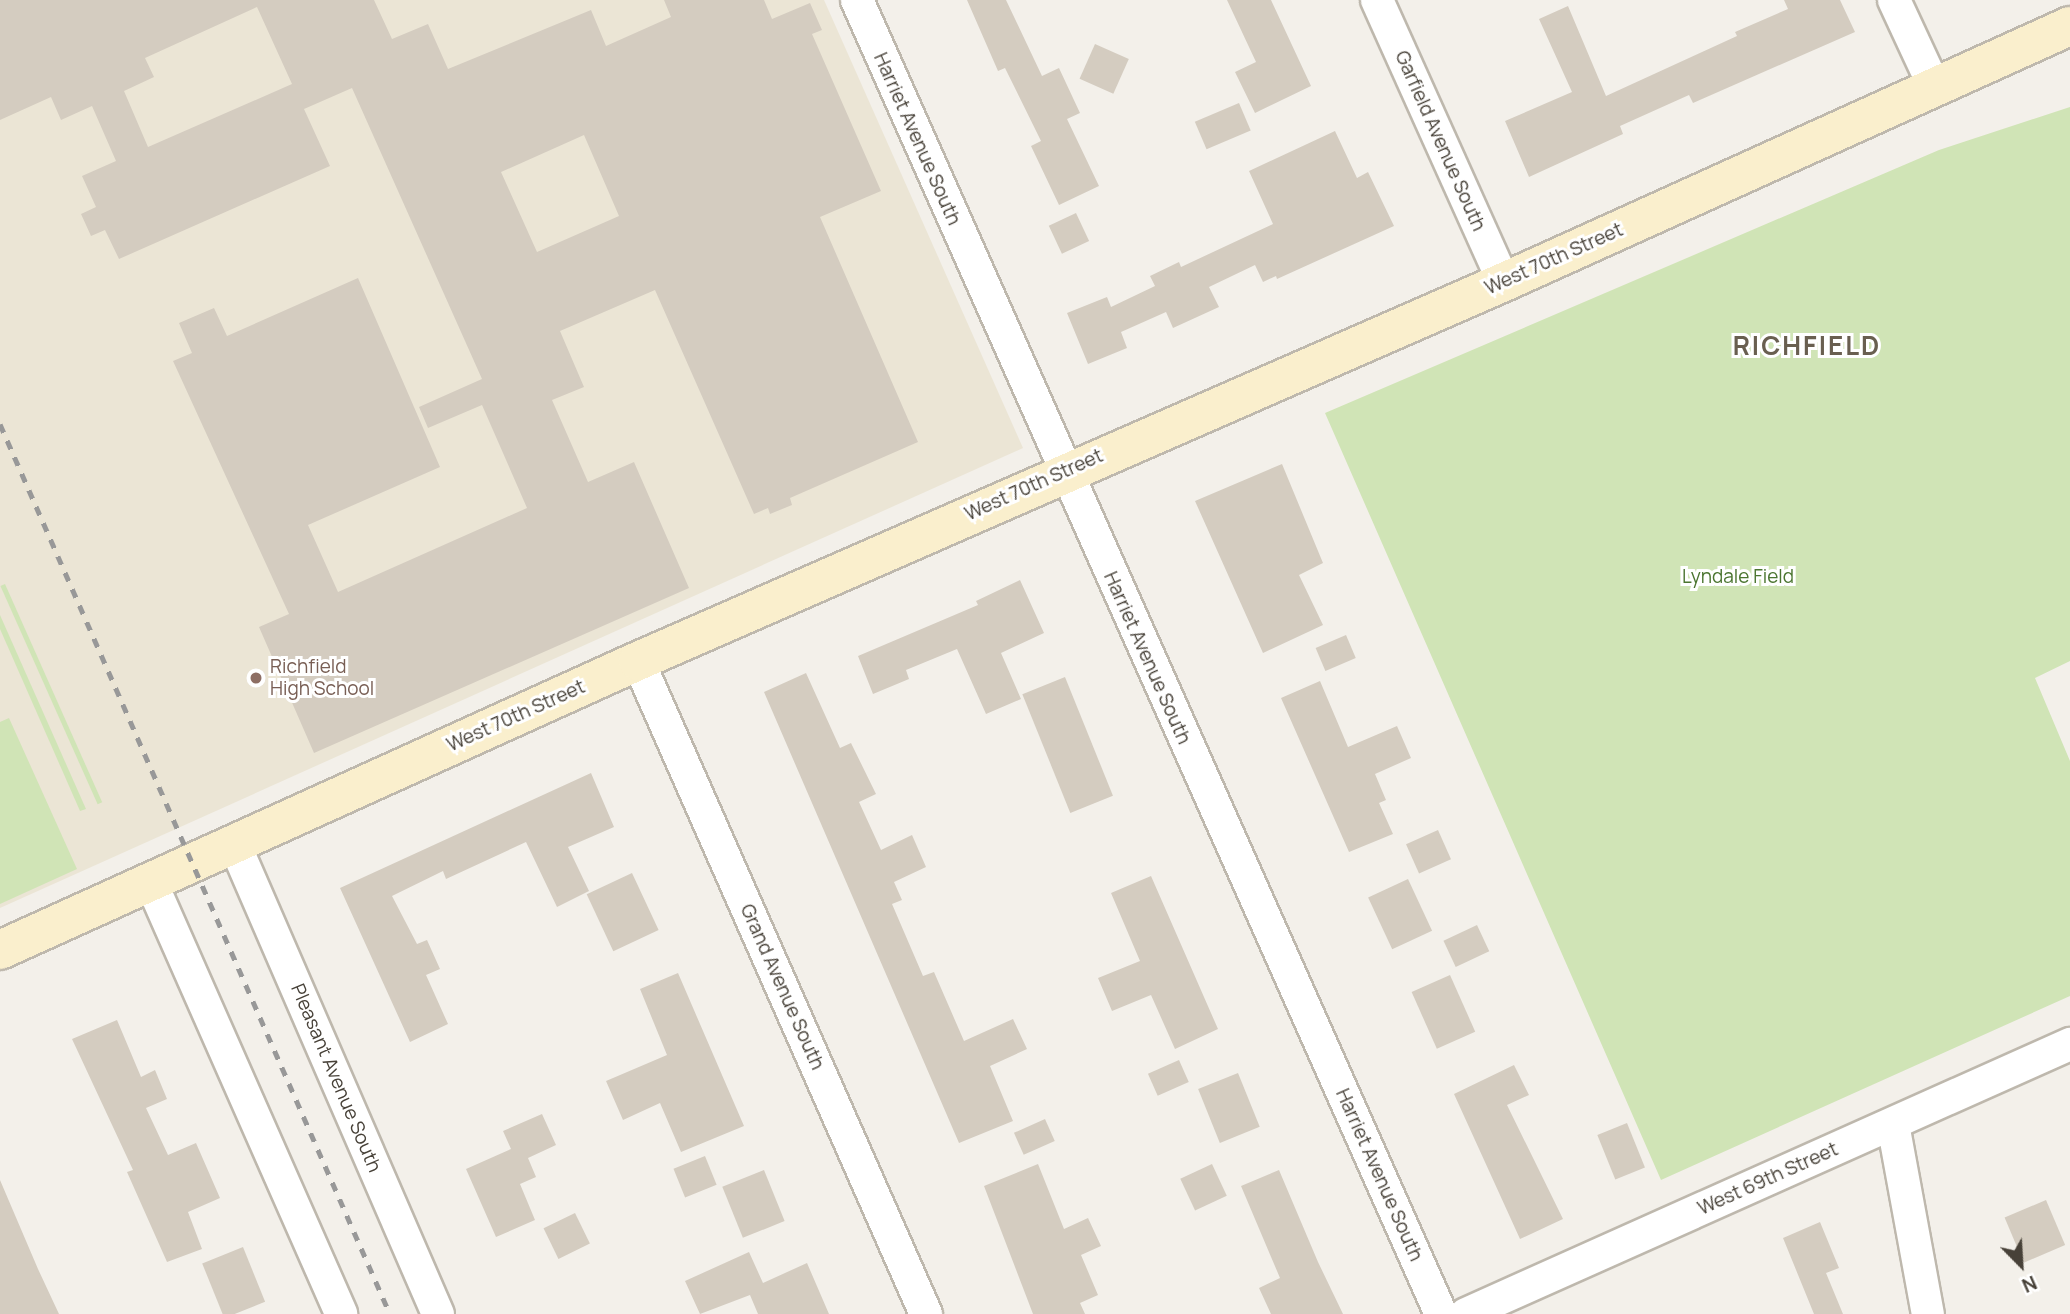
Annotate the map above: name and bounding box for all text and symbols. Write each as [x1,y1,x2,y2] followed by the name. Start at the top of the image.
[1390,47,1490,235] street label: Garfield Avenue South
[869,49,965,229] street label: Harriet Avenue South
[1481,218,1627,300] street label: West 70th Street
[1734,330,1880,362] district label: RICHFIELD
[961,444,1107,526] street label: West 70th Street
[1682,566,1794,588] park label: Lyndale Field
[1099,568,1195,748] street label: Harriet Avenue South
[270,656,374,700] place label: Richfield High School
[248,670,264,686] marker: Richfield High School
[443,675,589,757] street label: West 70th Street
[735,901,829,1073] street label: Grand Avenue South
[286,980,386,1176] street label: Pleasant Avenue South
[1331,1085,1427,1265] street label: Harriet Avenue South
[1694,1138,1842,1220] street label: West 69th Street
[1986,1230,2056,1300] north arrow
[2018,1270,2041,1299] text: N

